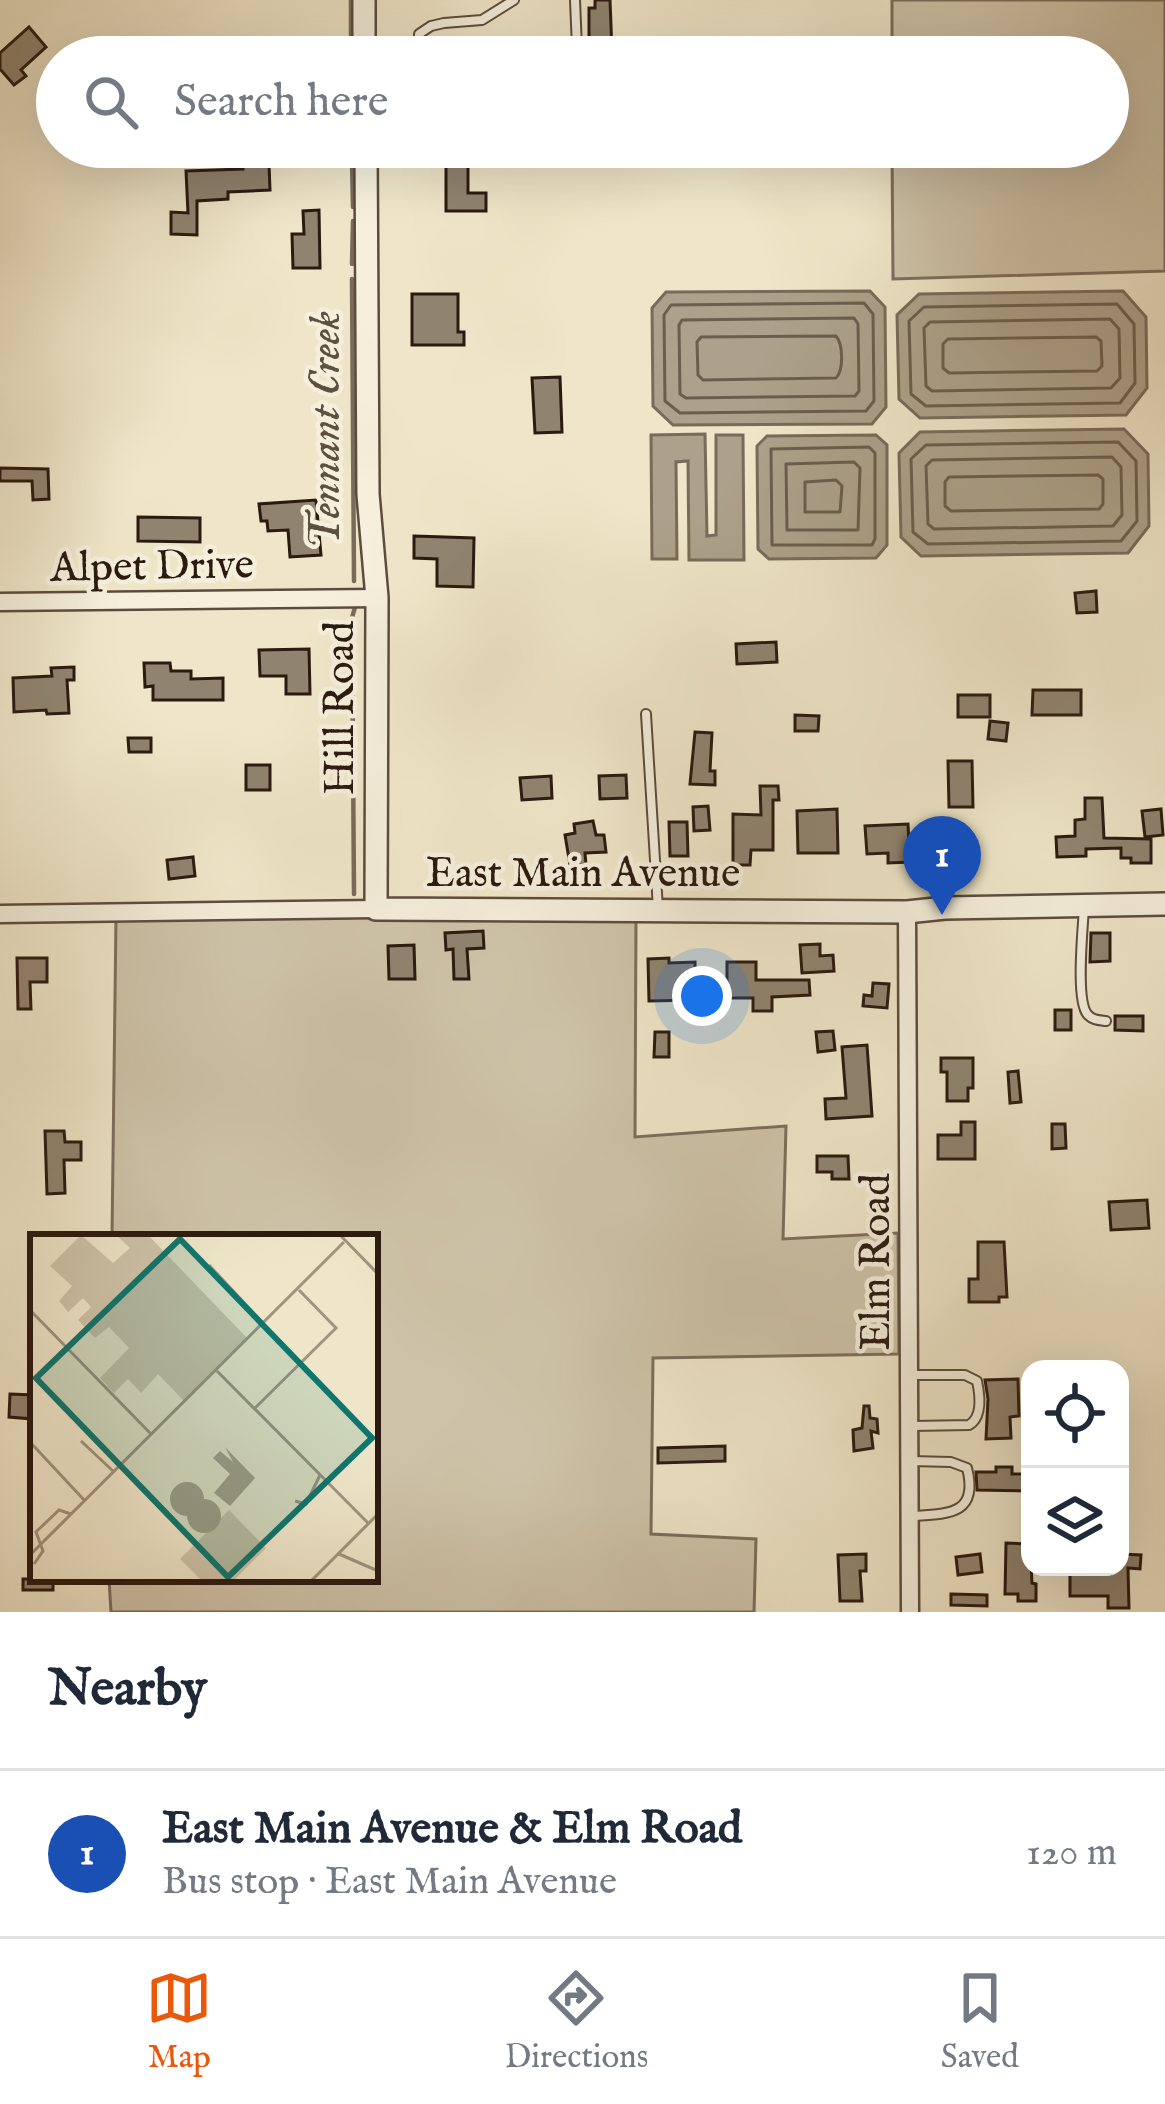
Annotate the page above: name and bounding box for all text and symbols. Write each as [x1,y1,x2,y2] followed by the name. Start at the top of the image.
[36,36,1129,168] search box
[78,69,144,135] icon: search
[174,74,388,131] text: Search here
[298,311,355,549] water label: Tennant Creek
[49,539,254,596] street label: Alpet Drive
[315,620,368,795] street label: Hill Road
[903,816,981,915] pin: 1
[426,848,740,901] street label: East Main Avenue
[672,966,732,1026] your location
[851,1173,904,1351] street label: Elm Road
[30,1234,378,1582] inset map
[1021,1360,1129,1576] map controls
[1021,1360,1129,1468] button: locate
[1021,1468,1129,1576] button: layers
[48,1658,207,1723] text: Nearby
[162,1801,742,1858] text: East Main Avenue & Elm Road
[80,1829,94,1878] text: 1
[1026,1829,1117,1878] text: 120 m
[162,1858,617,1907] text: Bus stop · East Main Avenue
[146,1965,212,2079] tab: Map
[505,1965,648,2079] tab: Directions
[941,1965,1019,2079] tab: Saved

